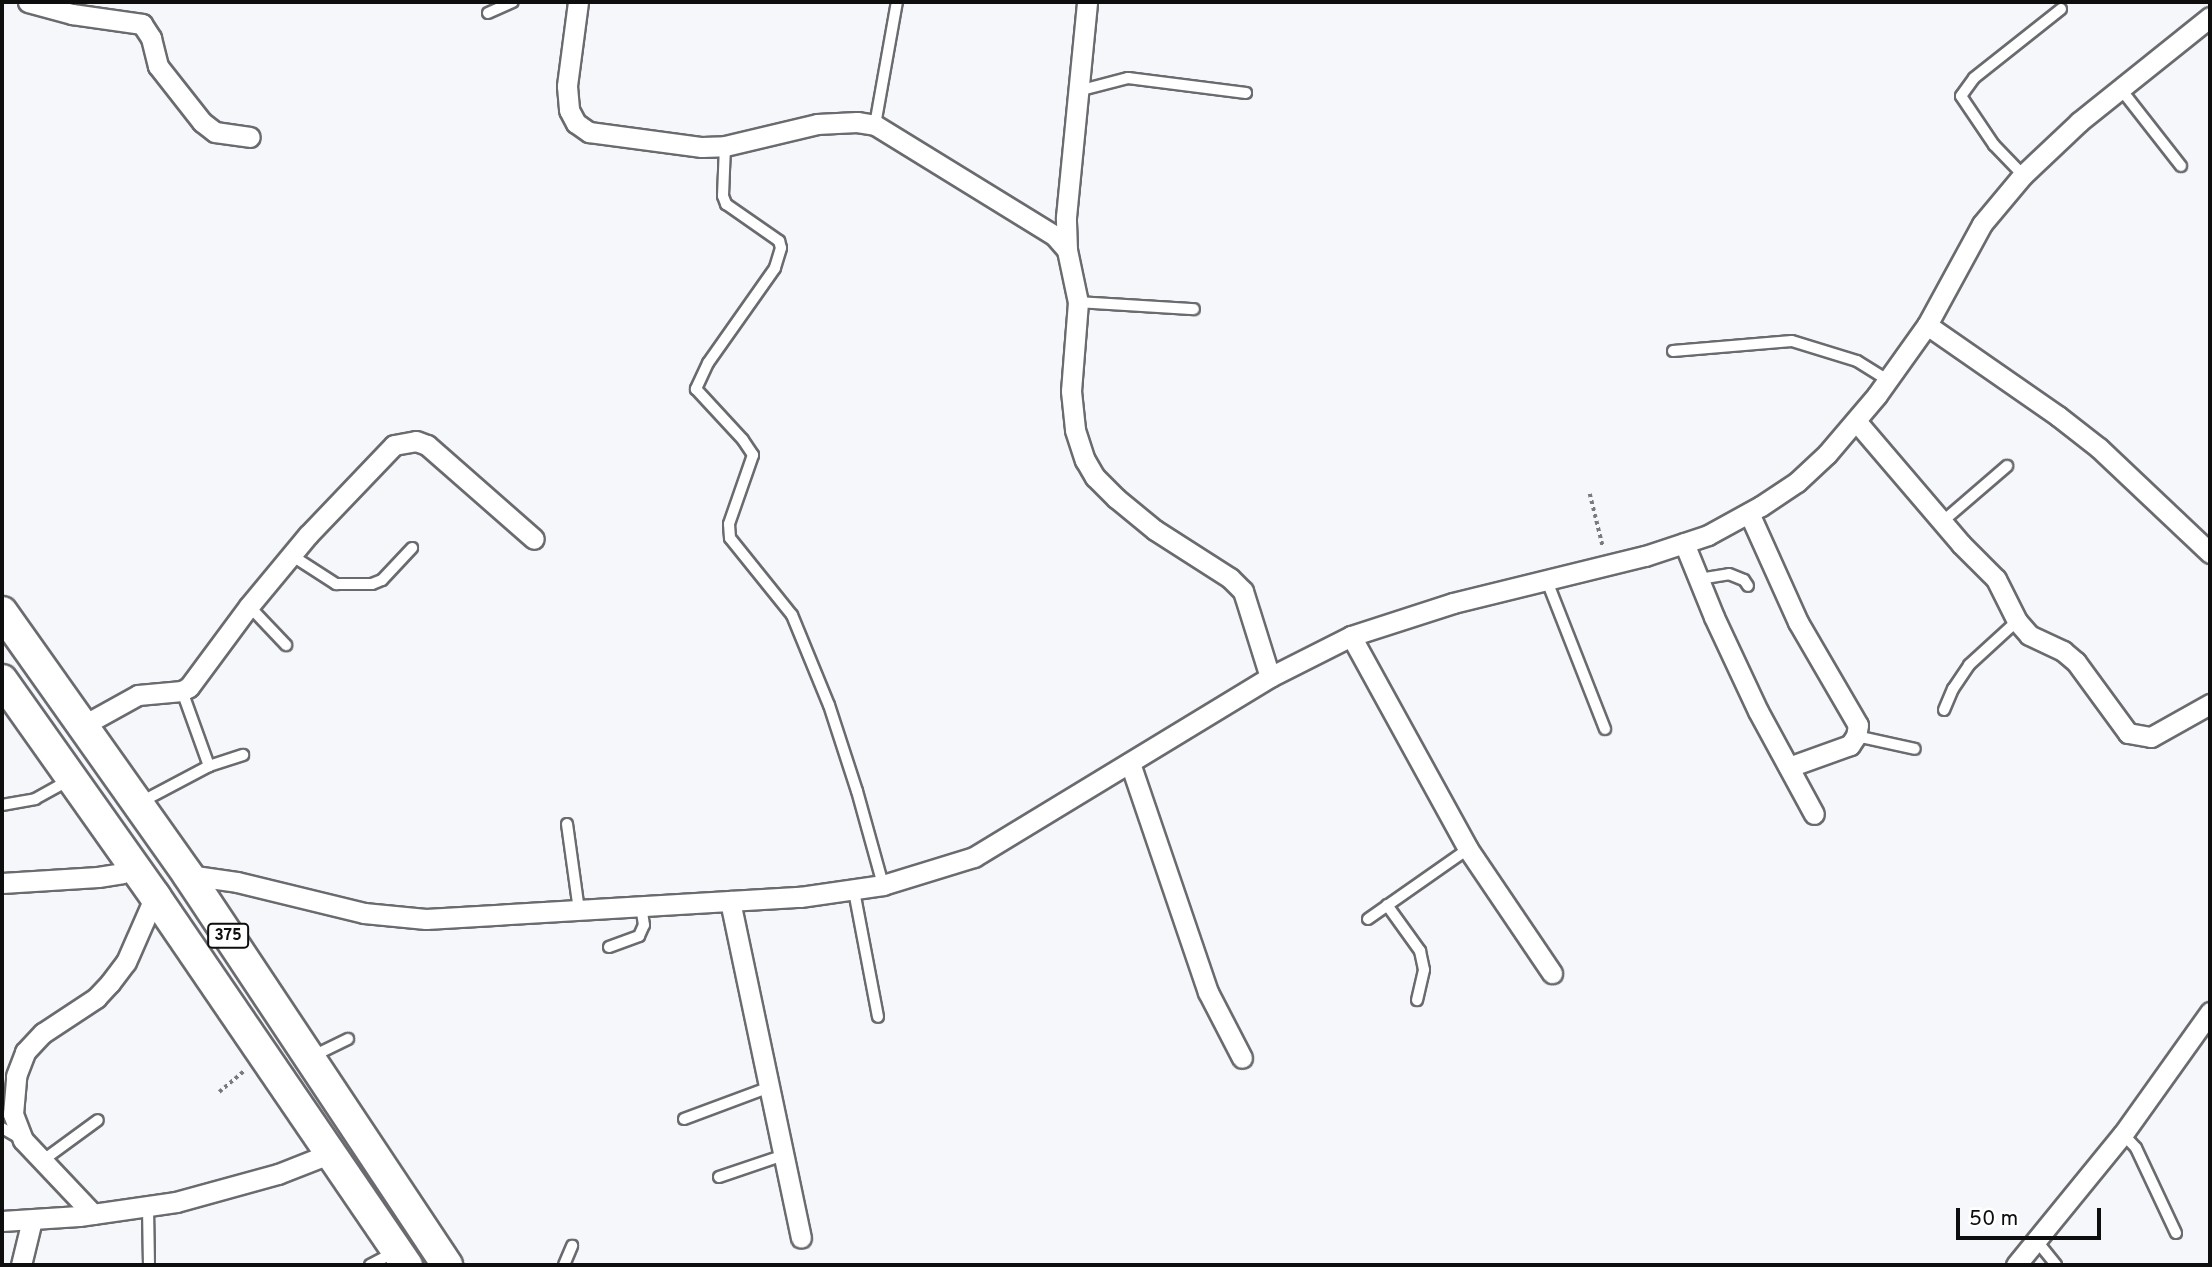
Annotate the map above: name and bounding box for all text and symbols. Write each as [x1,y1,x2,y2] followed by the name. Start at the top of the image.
[207,924,249,948] road number: 375
[1960,1194,2105,1238] scale bar
[1969,1206,2018,1233] text: 50 m

